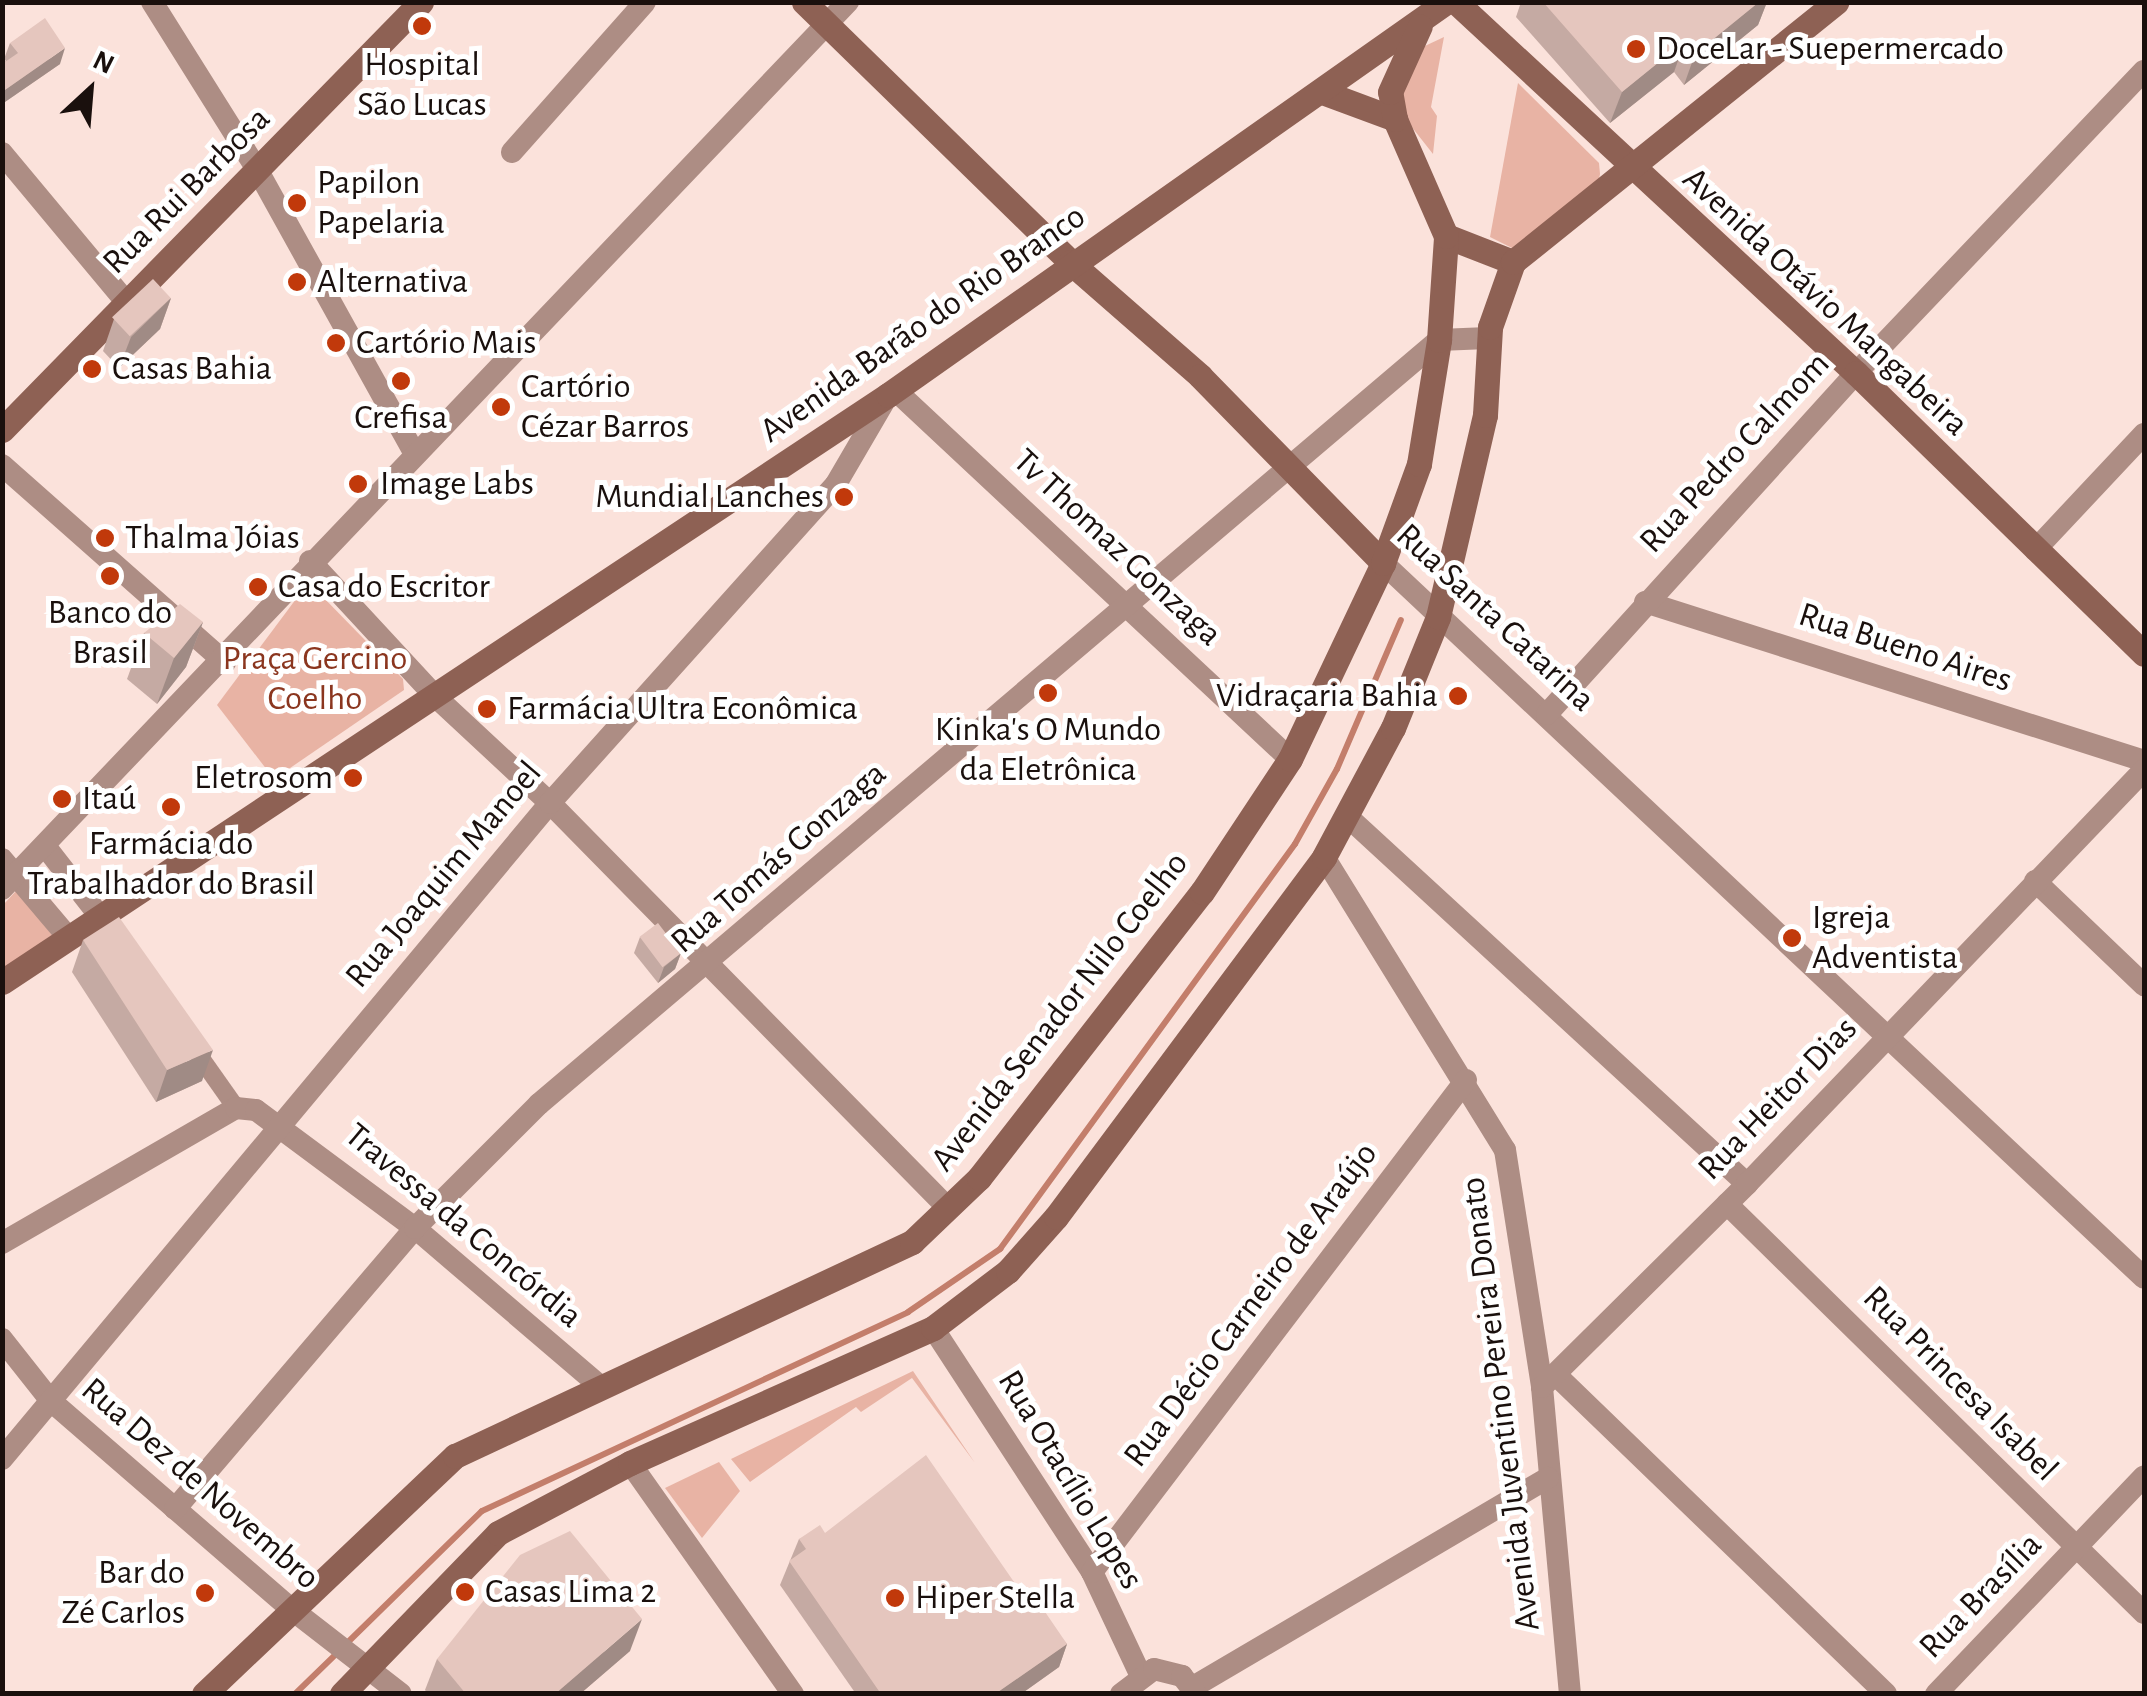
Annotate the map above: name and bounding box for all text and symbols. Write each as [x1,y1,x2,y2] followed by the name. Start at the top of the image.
[409,13,435,39] marker: Hospital São Lucas
[1656,28,2004,70] place label: DoceLar - Suepermercado
[1625,38,1647,60] marker: DoceLar - Suepermercado
[40,40,140,140] north arrow
[357,44,487,126] place label: Hospital São Lucas
[88,46,118,80] text: N
[95,99,279,283] street label: Rua Rui Barbosa
[1673,159,1977,445] street label: Avenida Otávio Mangabeira
[317,162,445,244] place label: Papilon Papelaria
[286,192,308,214] marker: Papilon Papelaria
[752,196,1094,452] street label: Avenida Barão do Rio Branco
[317,261,468,303] place label: Alternativa
[286,271,308,293] marker: Alternativa
[356,322,536,364] place label: Cartório Mais
[325,332,347,354] marker: Cartório Mais
[1631,344,1839,562] street label: Rua Pedro Calmom
[112,348,272,390] place label: Casas Bahia
[81,358,103,380] marker: Casas Bahia
[521,366,689,448] place label: Cartório Cézar Barros
[390,370,412,392] marker: Crefisa
[490,396,512,418] marker: Cartório Cézar Barros
[354,397,448,439] place label: Crefisa
[1004,441,1230,655] street label: Tv Thomaz Gonzaga
[380,463,534,505] place label: Image Labs
[345,471,371,497] marker: Image Labs
[595,476,824,518] place label: Mundial Lanches
[833,486,855,508] marker: Mundial Lanches
[1387,515,1603,721] street label: Rua Santa Catarina
[125,517,300,559] place label: Thalma Jóias
[94,527,116,549] marker: Thalma Jóias
[99,565,121,587] marker: Banco do Brasil
[278,566,490,608] place label: Casa do Escritor
[247,576,269,598] marker: Casa do Escritor
[48,592,172,674] place label: Banco do Brasil
[1793,594,2017,702] street label: Rua Bueno Aires
[223,638,407,720] park label: Praça Gercino Coelho
[1216,675,1438,717] place label: Vidraçaria Bahia
[1037,682,1059,704] marker: Kinka's O Mundo da Eletrônica
[1447,685,1469,707] marker: Vidraçaria Bahia
[507,688,858,730] place label: Farmácia Ultra Econômica
[476,698,498,720] marker: Farmácia Ultra Econômica
[935,709,1161,791] place label: Kinka's O Mundo da Eletrônica
[337,753,551,997] street label: Rua Joaquim Manoel
[663,753,895,963] street label: Rua Tomás Gonzaga
[194,757,333,799] place label: Eletrosom
[342,767,364,789] marker: Eletrosom
[82,778,136,820] place label: Itaú
[51,788,73,810] marker: Itaú
[160,796,182,818] marker: Farmácia do Trabalhador do Brasil
[27,823,315,905] place label: Farmácia do Trabalhador do Brasil
[922,844,1198,1180] street label: Avenida Senador Nilo Coelho
[1812,897,1958,979] place label: Igreja Adventista
[1781,927,1803,949] marker: Igreja Adventista
[1690,1008,1866,1190] street label: Rua Heitor Dias
[336,1115,590,1337] street label: Travessa da Concórdia
[1115,1134,1387,1476] street label: Rua Décio Carneiro de Araújo
[1452,1175,1550,1633] street label: Avenida Juventino Pereira Donato
[1854,1278,2066,1490] street label: Rua Princesa Isabel
[988,1363,1152,1597] street label: Rua Otacílio Lopes
[72,1369,328,1599] street label: Rua Dez de Novembro
[1911,1524,2051,1668] street label: Rua Brasília
[61,1552,185,1634] place label: Bar do Zé Carlos
[485,1571,656,1613] place label: Casas Lima 2
[915,1577,1075,1619] place label: Hiper Stella
[454,1581,476,1603] marker: Casas Lima 2
[194,1582,216,1604] marker: Bar do Zé Carlos
[884,1587,906,1609] marker: Hiper Stella

